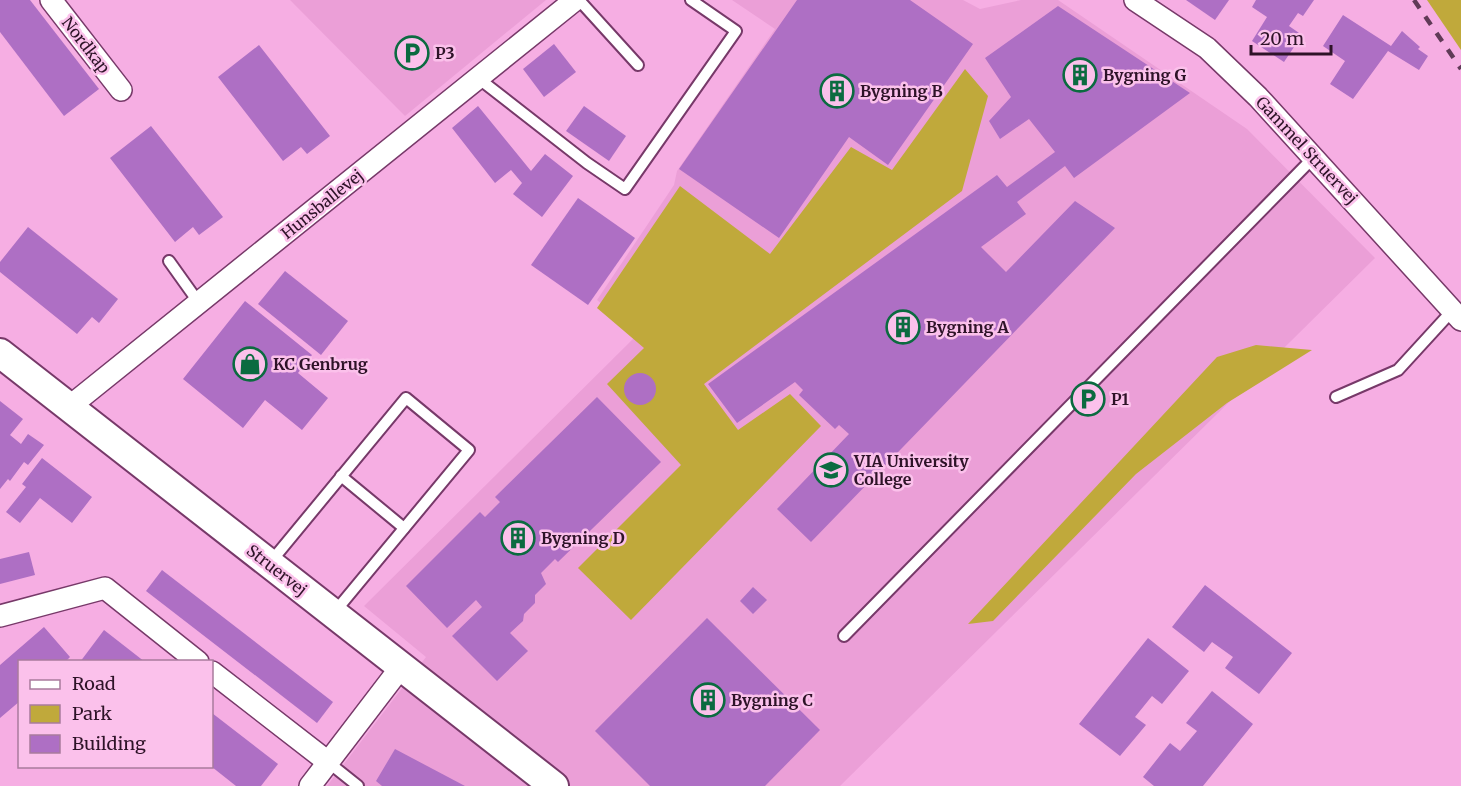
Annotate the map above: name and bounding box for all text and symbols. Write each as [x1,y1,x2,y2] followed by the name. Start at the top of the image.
[58,13,114,77] street label: Nordkap
[1251,18,1330,56] scale bar
[1260,27,1304,50] text: 20 m
[394,35,430,71] parking icon: P3
[435,43,455,63] place label: P3
[1062,57,1098,93] building icon: Bygning G
[1103,65,1186,85] place label: Bygning G
[819,73,855,109] building icon: Bygning B
[860,81,943,101] place label: Bygning B
[1252,92,1362,208] street label: Gammel Struervej
[277,165,367,243] street label: Hunsballevej
[885,309,921,345] building icon: Bygning A
[926,317,1009,337] place label: Bygning A
[232,346,268,382] shop icon: KC Genbrug
[273,354,368,374] place label: KC Genbrug
[1070,381,1106,417] parking icon: P1
[1111,389,1130,409] place label: P1
[853,451,969,489] place label: VIA University College
[813,452,849,488] school or university icon: VIA University College
[500,520,536,556] building icon: Bygning D
[541,528,625,548] place label: Bygning D
[243,540,311,600] street label: Struervej
[18,660,213,768] legend
[72,672,116,695] text: Road
[690,682,726,718] building icon: Bygning C
[731,690,813,710] place label: Bygning C
[72,702,113,725] text: Park
[72,732,146,755] text: Building

